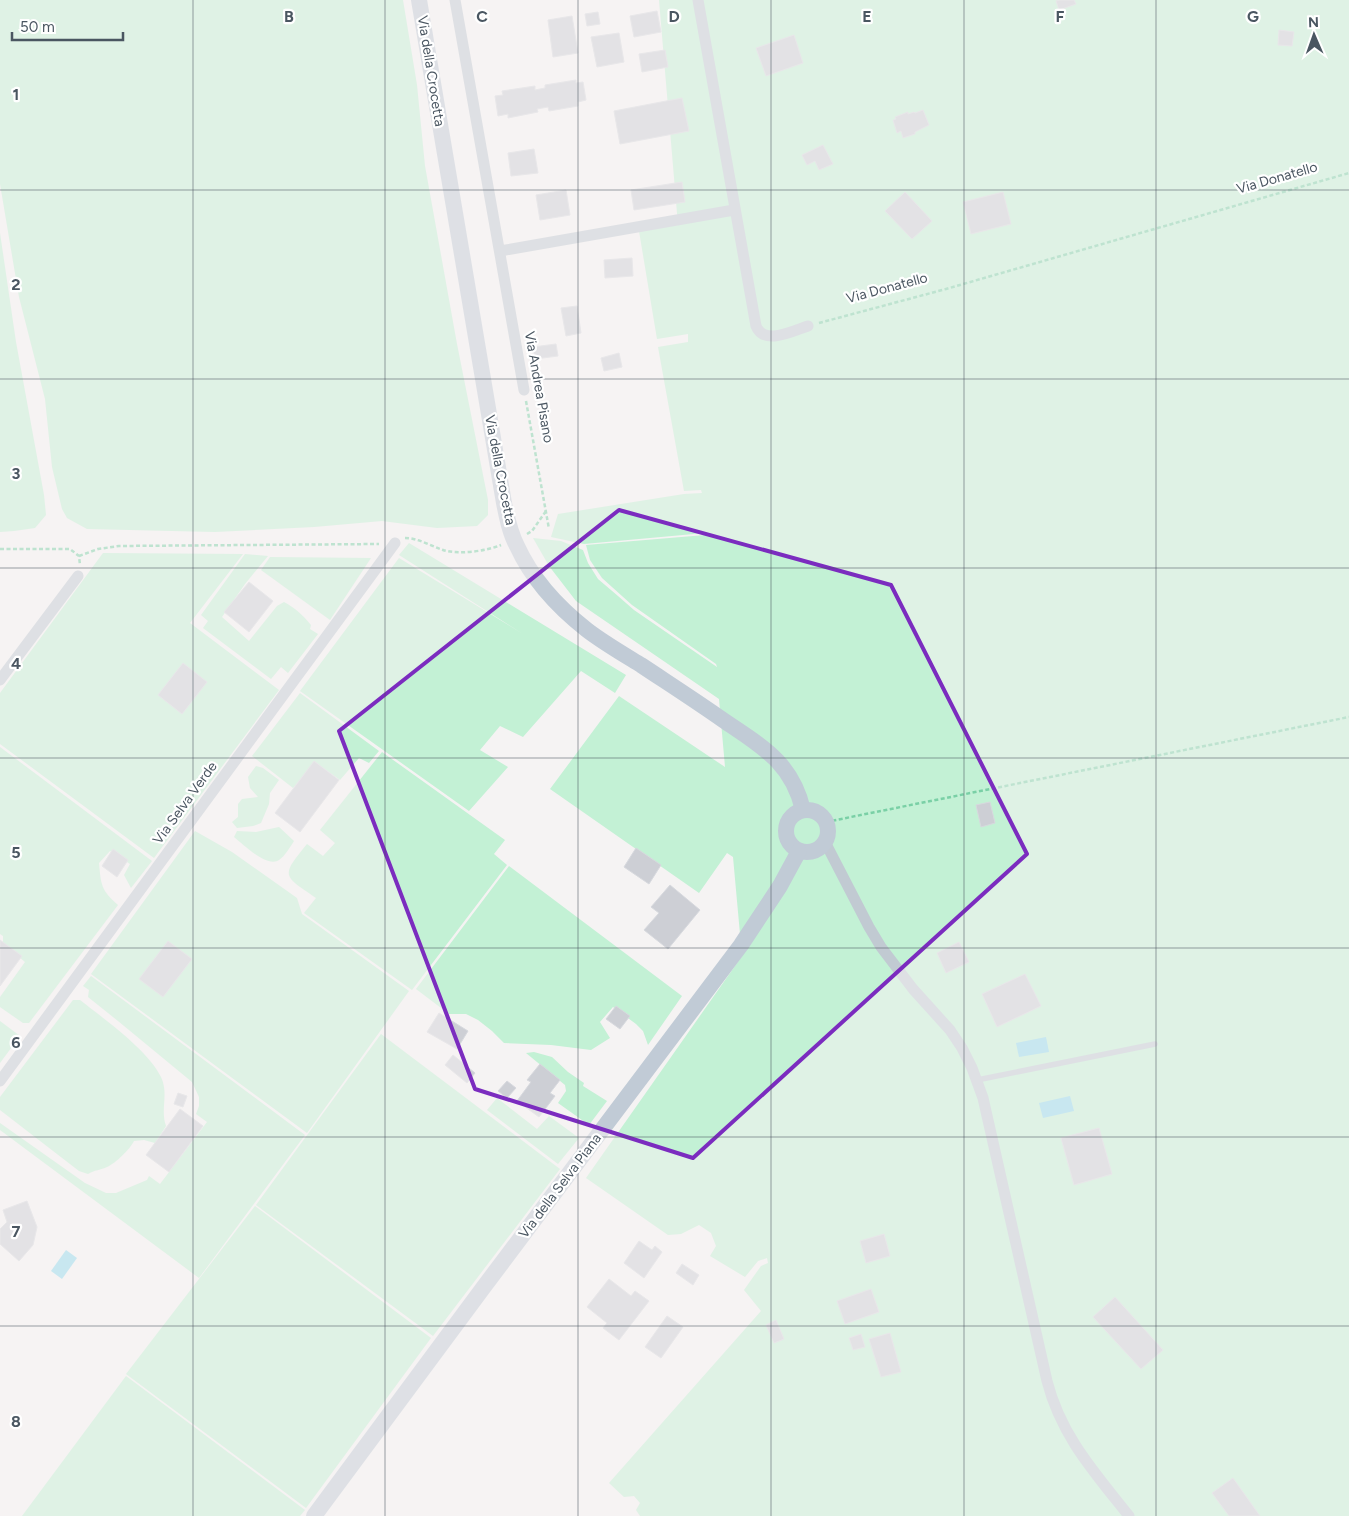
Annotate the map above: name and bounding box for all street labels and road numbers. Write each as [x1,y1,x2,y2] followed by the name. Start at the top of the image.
[414,14,448,128] street label: Via della Crocetta
[1235,158,1319,198] street label: Via Donatello
[845,269,929,307] street label: Via Donatello
[521,330,557,444] street label: Via Andrea Pisano
[481,413,519,527] street label: Via della Crocetta
[149,758,221,848] street label: Via Selva Verde
[515,1130,605,1242] street label: Via della Selva Piana

